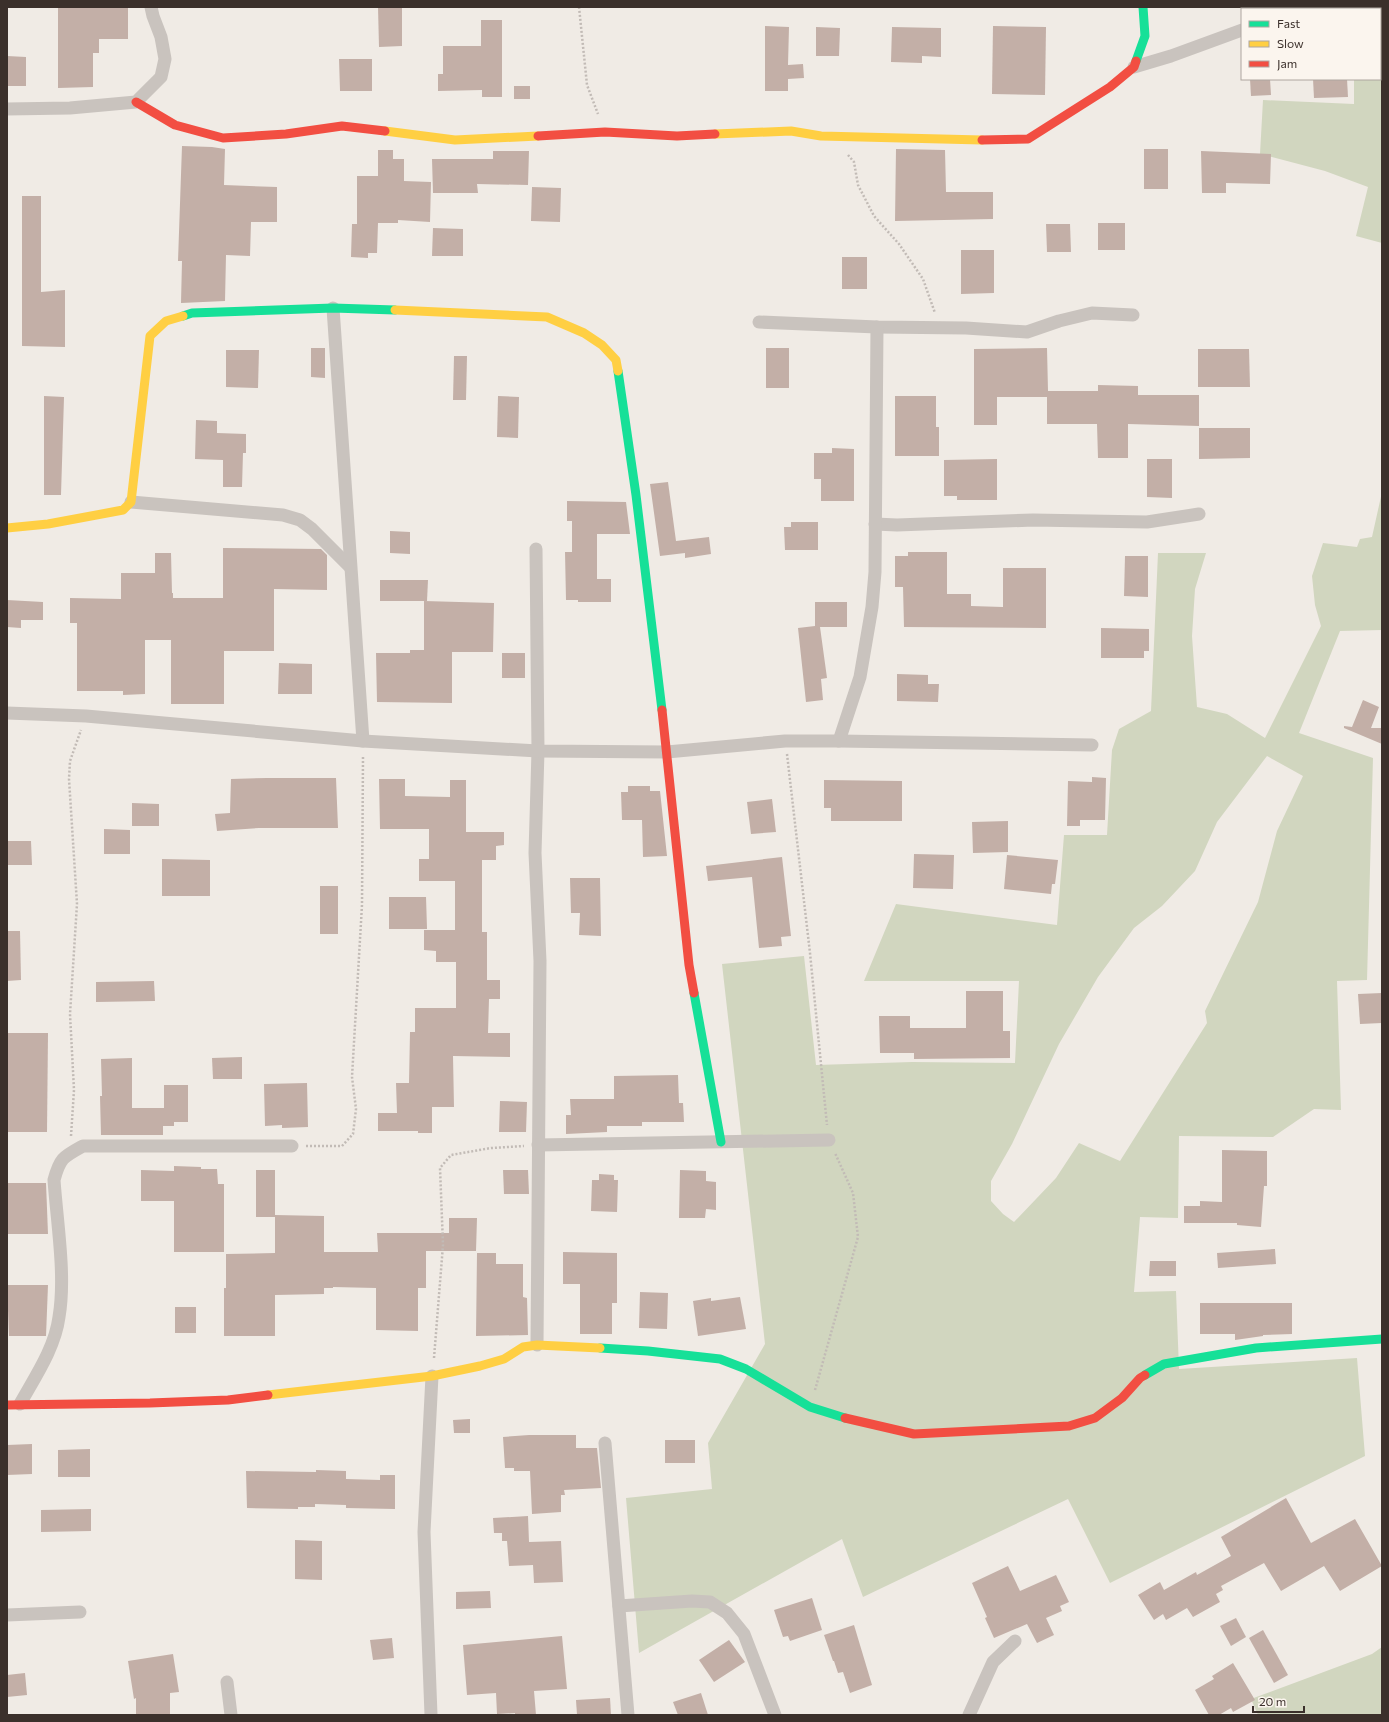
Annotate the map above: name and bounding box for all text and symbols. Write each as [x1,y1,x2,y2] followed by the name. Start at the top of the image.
[1241,8,1381,80] legend
[1277,16,1300,30] text: Fast
[1277,36,1304,50] text: Slow
[1277,56,1297,71] text: Jam
[1253,1688,1304,1714] scale bar
[1259,1694,1286,1708] text: 20 m

